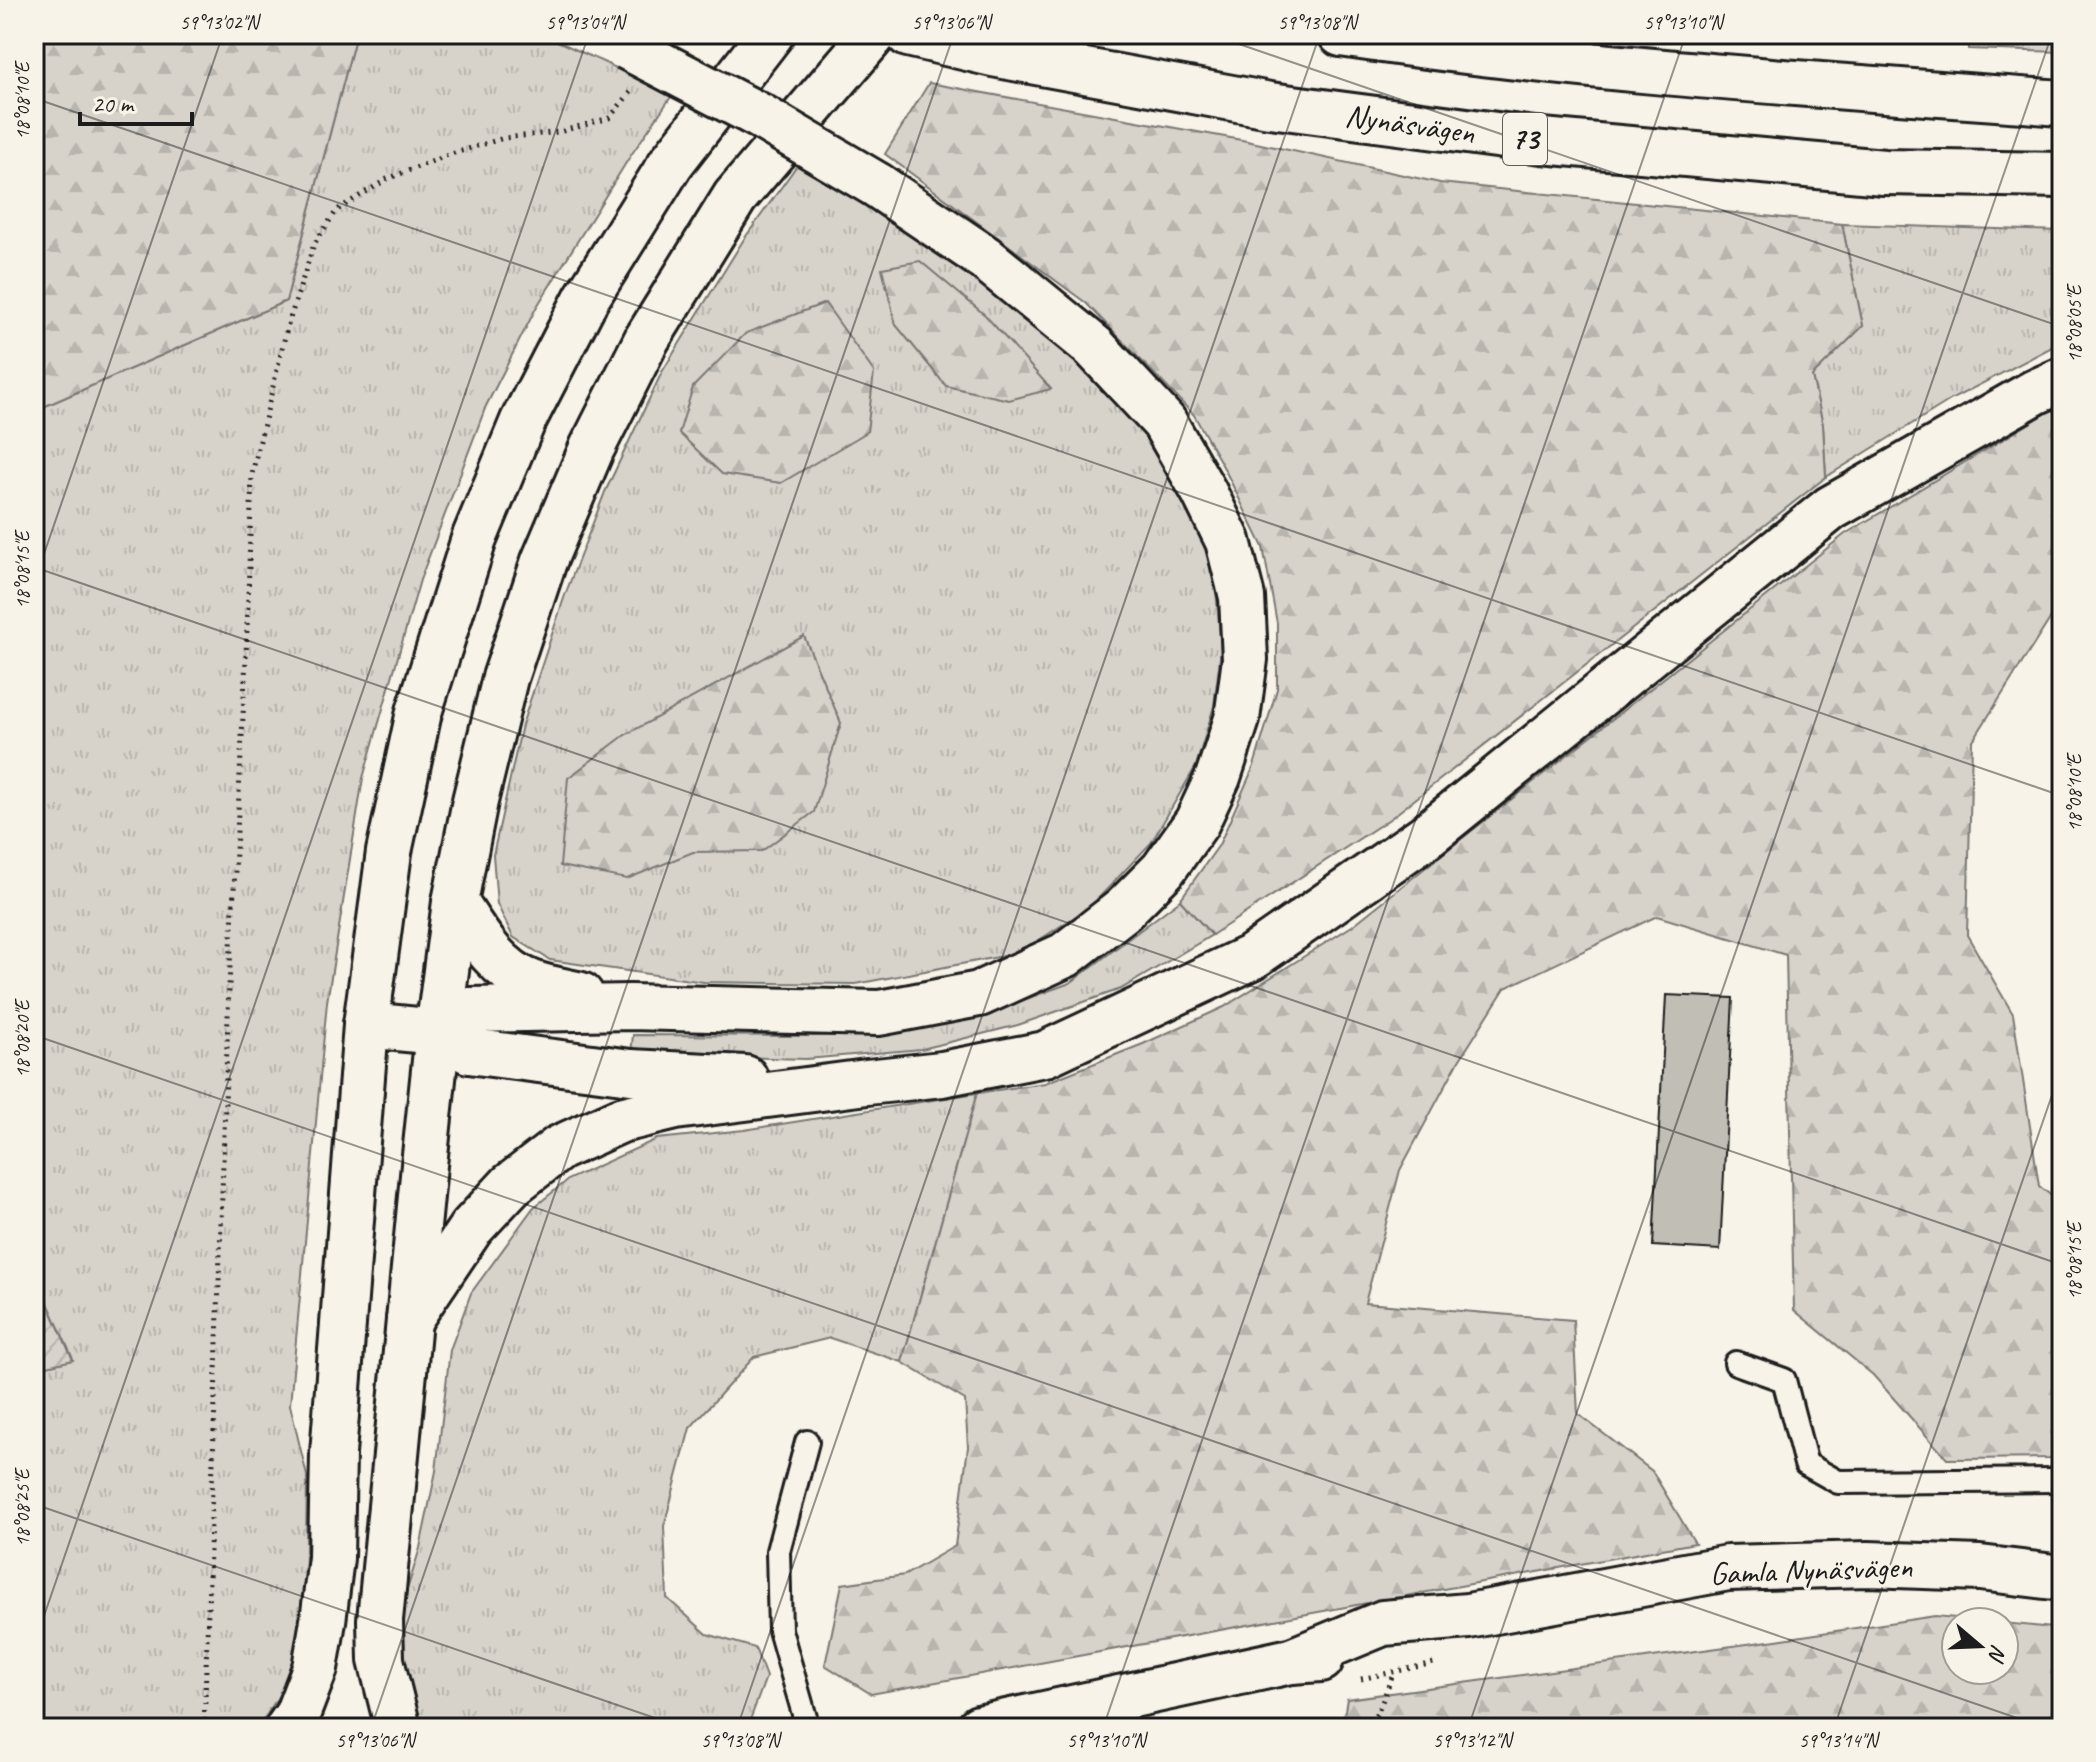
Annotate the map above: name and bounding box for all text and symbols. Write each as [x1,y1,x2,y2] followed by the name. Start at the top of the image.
[180,10,261,35] text: 59°13'02"N
[546,10,627,35] text: 59°13'04"N
[912,10,993,35] text: 59°13'06"N
[1278,10,1359,35] text: 59°13'08"N
[1644,10,1725,35] text: 59°13'10"N
[10,60,35,140] text: 18°08'10"E
[80,76,192,126] scale bar
[92,89,135,119] text: 20 m
[1343,95,1478,153] street label: Nynäsvägen
[1503,113,1547,165] road number: 73
[2062,283,2087,363] text: 18°08'05"E
[10,529,35,609] text: 18°08'15"E
[2062,752,2087,832] text: 18°08'10"E
[10,998,35,1078] text: 18°08'20"E
[2062,1220,2087,1300] text: 18°08'15"E
[10,1467,35,1547] text: 18°08'25"E
[1709,1546,1914,1594] street label: Gamla Nynäsvägen
[1940,1606,2020,1686] north arrow
[1981,1641,2013,1666] text: N
[336,1728,417,1753] text: 59°13'06"N
[701,1728,782,1753] text: 59°13'08"N
[1067,1728,1148,1753] text: 59°13'10"N
[1433,1728,1514,1753] text: 59°13'12"N
[1799,1728,1880,1753] text: 59°13'14"N

